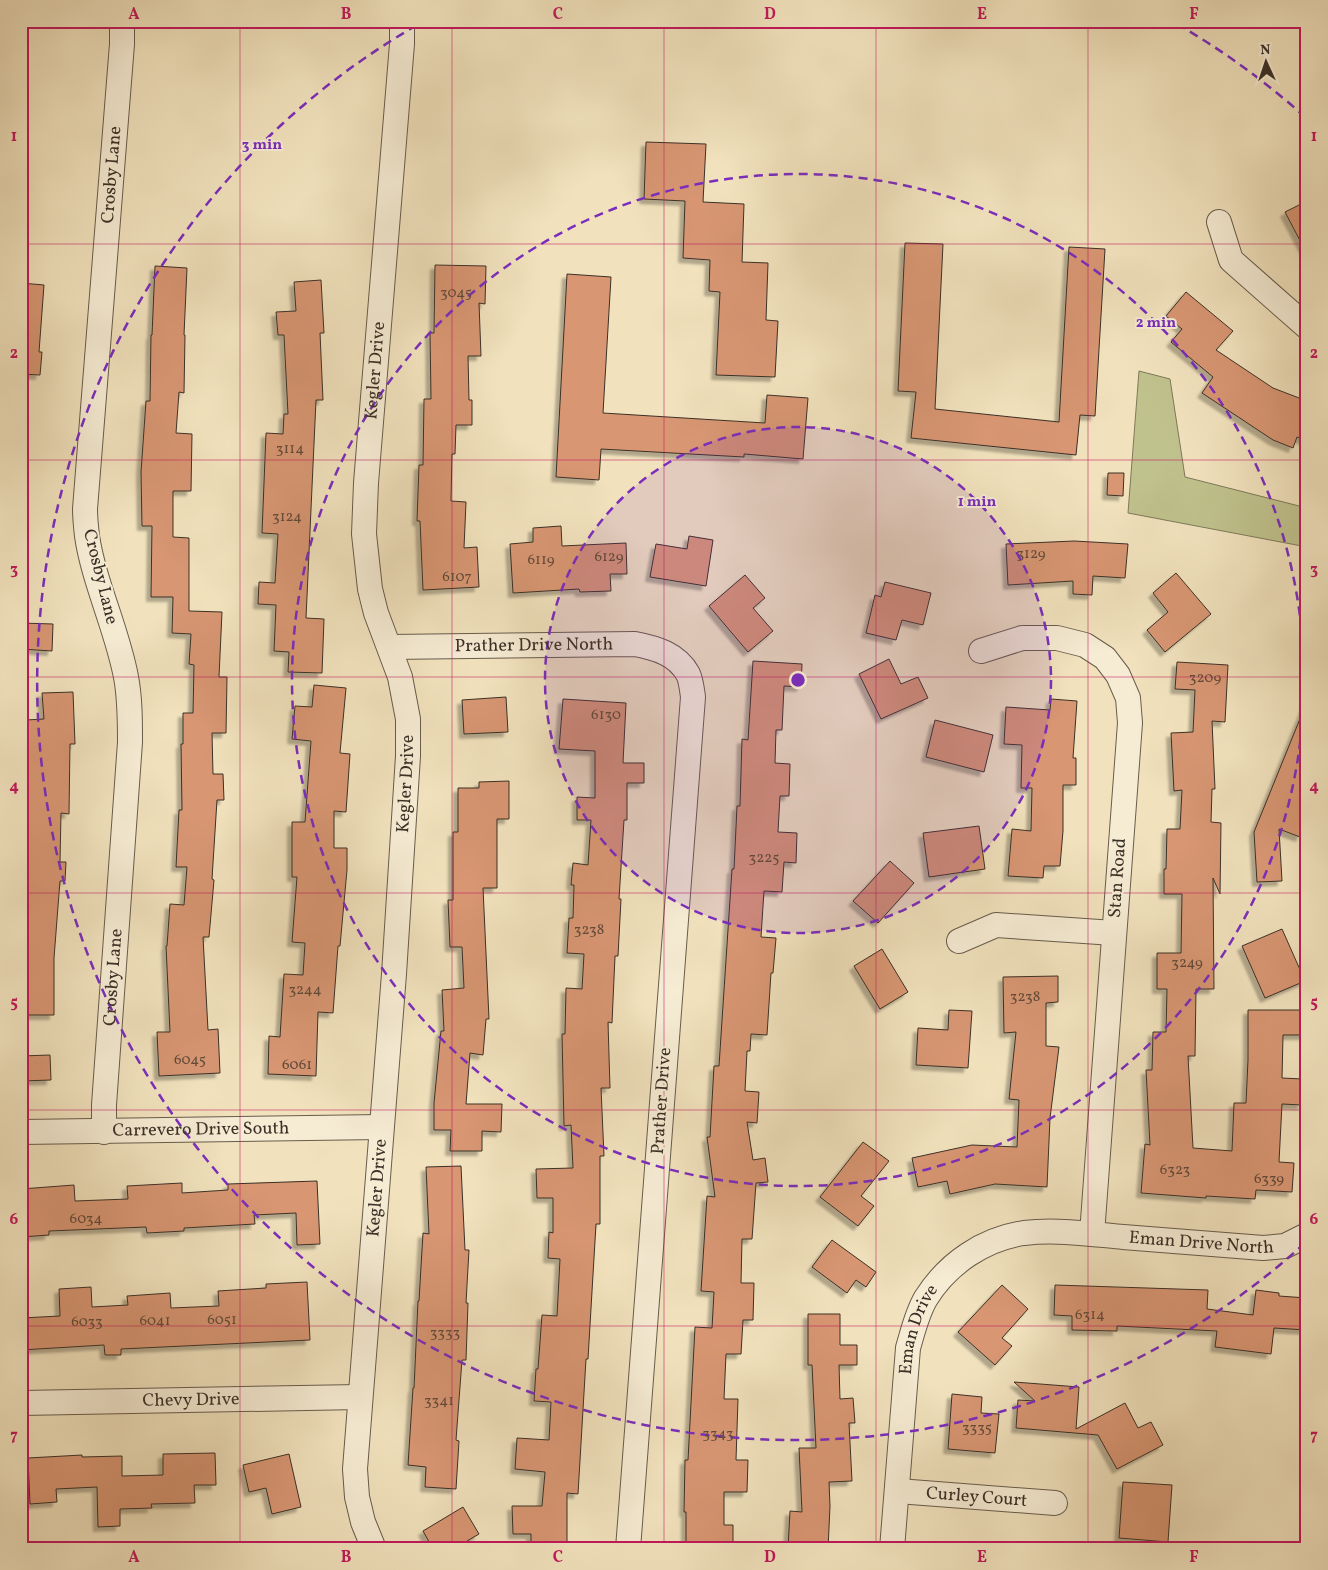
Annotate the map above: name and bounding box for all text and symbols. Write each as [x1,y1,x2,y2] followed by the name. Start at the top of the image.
[128,4,140,26] text: A
[341,4,352,26] text: B
[553,4,563,26] text: C
[764,4,776,26] text: D
[977,4,987,26] text: E
[1189,4,1199,26] text: F
[1240,38,1290,88] north arrow
[1260,41,1271,60] text: N
[95,125,128,224] street label: Crosby Lane
[11,126,17,148] text: 1
[1311,126,1317,148] text: 1
[242,135,282,156] text: 3 min
[440,283,472,304] house number: 3045
[1136,313,1176,334] text: 2 min
[359,320,392,421] street label: Kegler Drive
[10,343,18,365] text: 2
[1310,343,1318,365] text: 2
[276,439,304,460] house number: 3114
[958,492,996,513] text: 1 min
[272,507,302,528] house number: 3124
[76,527,124,627] street label: Crosby Lane
[1016,544,1046,565] house number: 3129
[594,547,624,568] house number: 6129
[527,550,555,571] house number: 6119
[10,559,18,581] text: 3
[1310,559,1318,581] text: 3
[442,567,472,588] house number: 6107
[455,632,614,659] street label: Prather Drive North
[1189,668,1221,689] house number: 3209
[789,671,807,689] centre of rings
[591,705,621,726] house number: 6130
[391,735,421,834] street label: Kegler Drive
[9,776,19,798] text: 4
[1309,776,1319,798] text: 4
[1103,837,1133,919] street label: Stan Road
[748,848,780,869] house number: 3225
[574,920,604,941] house number: 3238
[97,928,129,1027] street label: Crosby Lane
[1171,953,1203,974] house number: 3249
[288,980,322,1001] house number: 3244
[1010,987,1040,1008] house number: 3238
[10,992,18,1014] text: 5
[1310,992,1318,1014] text: 5
[646,1047,678,1155] street label: Prather Drive
[174,1050,206,1071] house number: 6045
[282,1055,312,1076] house number: 6061
[112,1116,290,1143] street label: Carrevero Drive South
[361,1138,393,1238] street label: Kegler Drive
[1160,1160,1190,1181] house number: 6323
[1254,1169,1284,1190] house number: 6339
[10,1209,19,1231] text: 6
[70,1209,102,1230] house number: 6034
[1310,1209,1319,1231] text: 6
[1128,1225,1275,1260] street label: Eman Drive North
[893,1279,944,1376] street label: Eman Drive
[1075,1305,1105,1326] house number: 6314
[207,1310,237,1331] house number: 6051
[139,1311,171,1332] house number: 6041
[71,1312,103,1333] house number: 6033
[430,1323,460,1344] house number: 3333
[142,1387,240,1413] street label: Chevy Drive
[424,1391,454,1412] house number: 3341
[962,1418,992,1439] house number: 3335
[702,1424,734,1445] house number: 3343
[10,1425,18,1447] text: 7
[1310,1425,1318,1447] text: 7
[925,1481,1028,1513] street label: Curley Court
[128,1547,140,1569] text: A
[341,1547,352,1569] text: B
[553,1547,563,1569] text: C
[764,1547,776,1569] text: D
[977,1547,987,1569] text: E
[1189,1547,1199,1569] text: F

